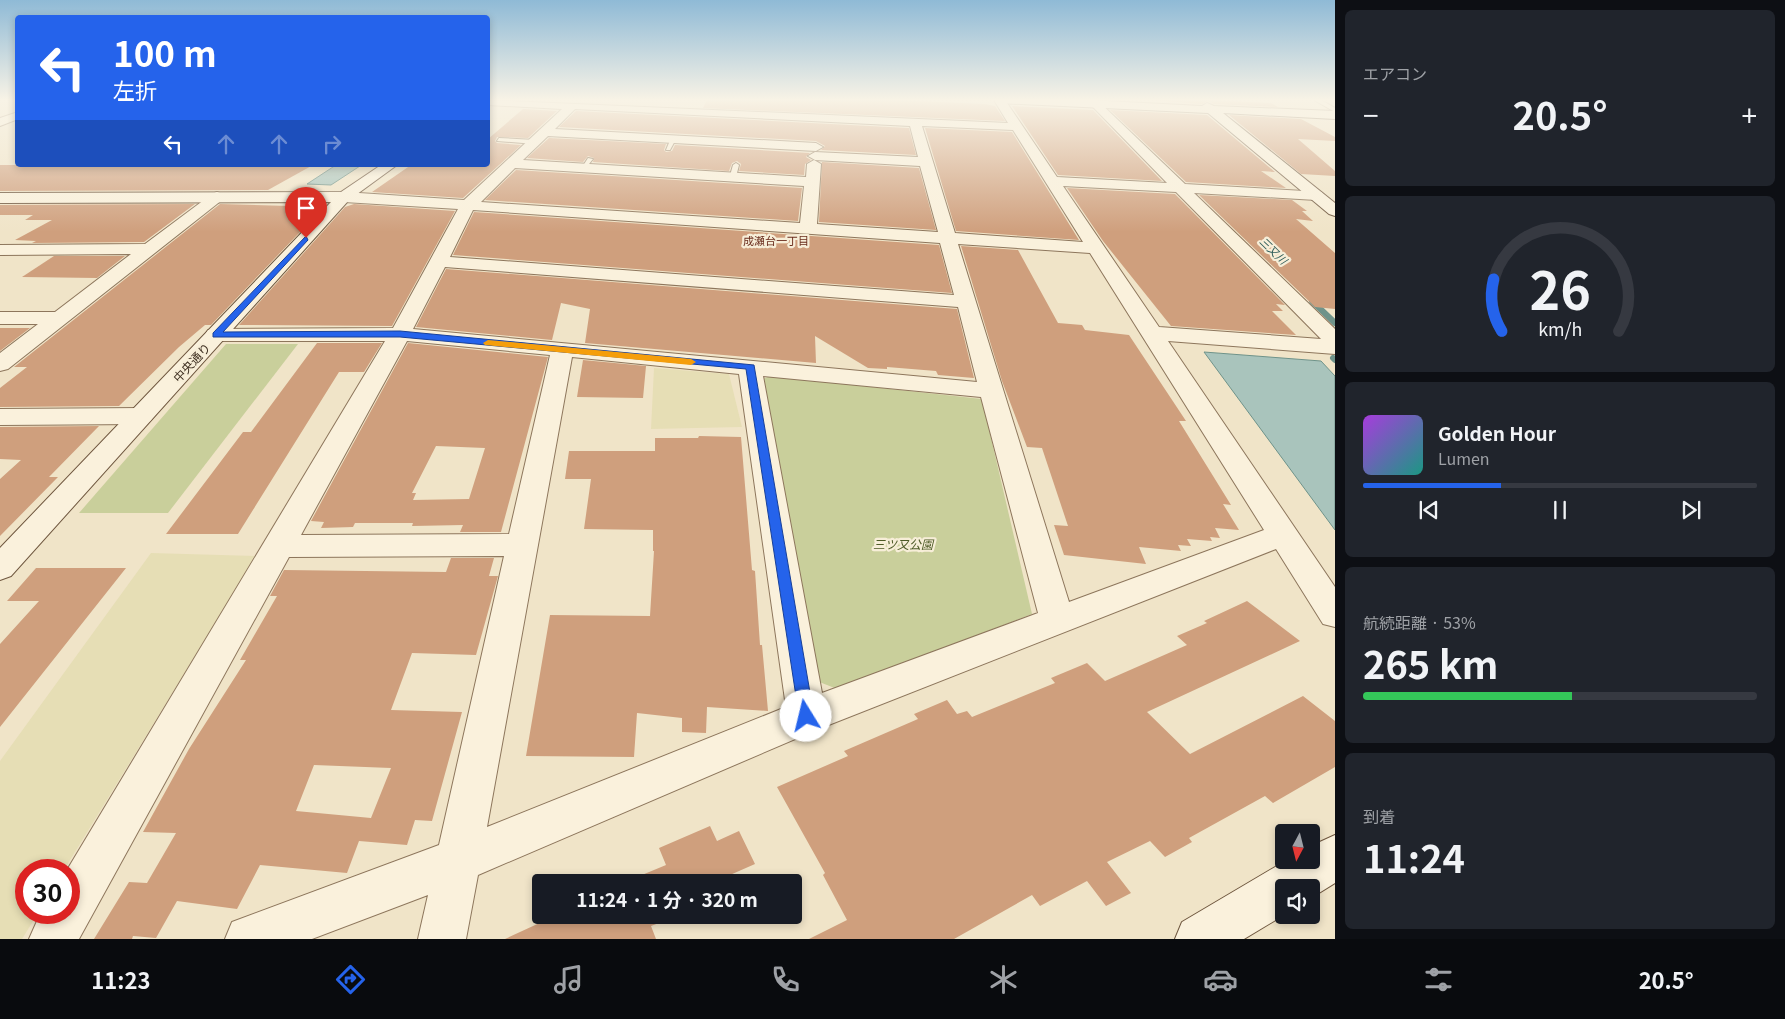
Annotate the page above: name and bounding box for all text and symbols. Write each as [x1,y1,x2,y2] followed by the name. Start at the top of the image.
[113,26,217,77] text: 100 m
[30,35,95,100] icon: left
[1363,61,1427,85] text: エアコン
[113,73,157,105] text: 左折
[1513,86,1607,141] text: 20.5°
[1363,94,1379,134] text: −
[1741,94,1757,134] text: +
[159,130,187,158] icon: left
[212,130,240,158] icon: ahead
[265,130,293,158] icon: ahead
[318,130,346,158] icon: right
[285,187,327,238] pin
[292,194,320,222] icon: arrive
[743,232,809,248] district label: 成瀬台一丁目
[1257,233,1292,268] water label: 三又川
[1529,250,1591,325] text: 26
[1538,315,1582,341] text: km/h
[168,339,214,385] street label: 中央通り
[1438,419,1556,446] text: Golden Hour
[1438,446,1490,470] text: Lumen
[1415,496,1443,524] icon: previous
[1546,496,1574,524] icon: pause
[1677,496,1705,524] icon: next
[873,535,935,552] park label: 三ツ又公園
[1363,610,1476,634] text: 航続距離 · 53%
[1363,635,1498,690] text: 265 km
[779,689,831,741] position arrow
[1363,804,1395,828] text: 到着
[1275,824,1320,869] north arrow
[1275,824,1320,924] map controls
[1363,829,1465,884] text: 11:24
[15,859,80,924] speed limit sign: 30
[1275,879,1320,924] button: sound
[576,885,758,912] text: 11:24 · 1 分 · 320 m
[333,962,368,997] icon: directions
[551,962,586,997] icon: music
[768,962,803,997] icon: phone
[986,962,1021,997] icon: climate
[1203,962,1238,997] icon: car
[1421,962,1456,997] icon: filters
[91,963,150,995] text: 11:23
[1639,963,1694,995] text: 20.5°

